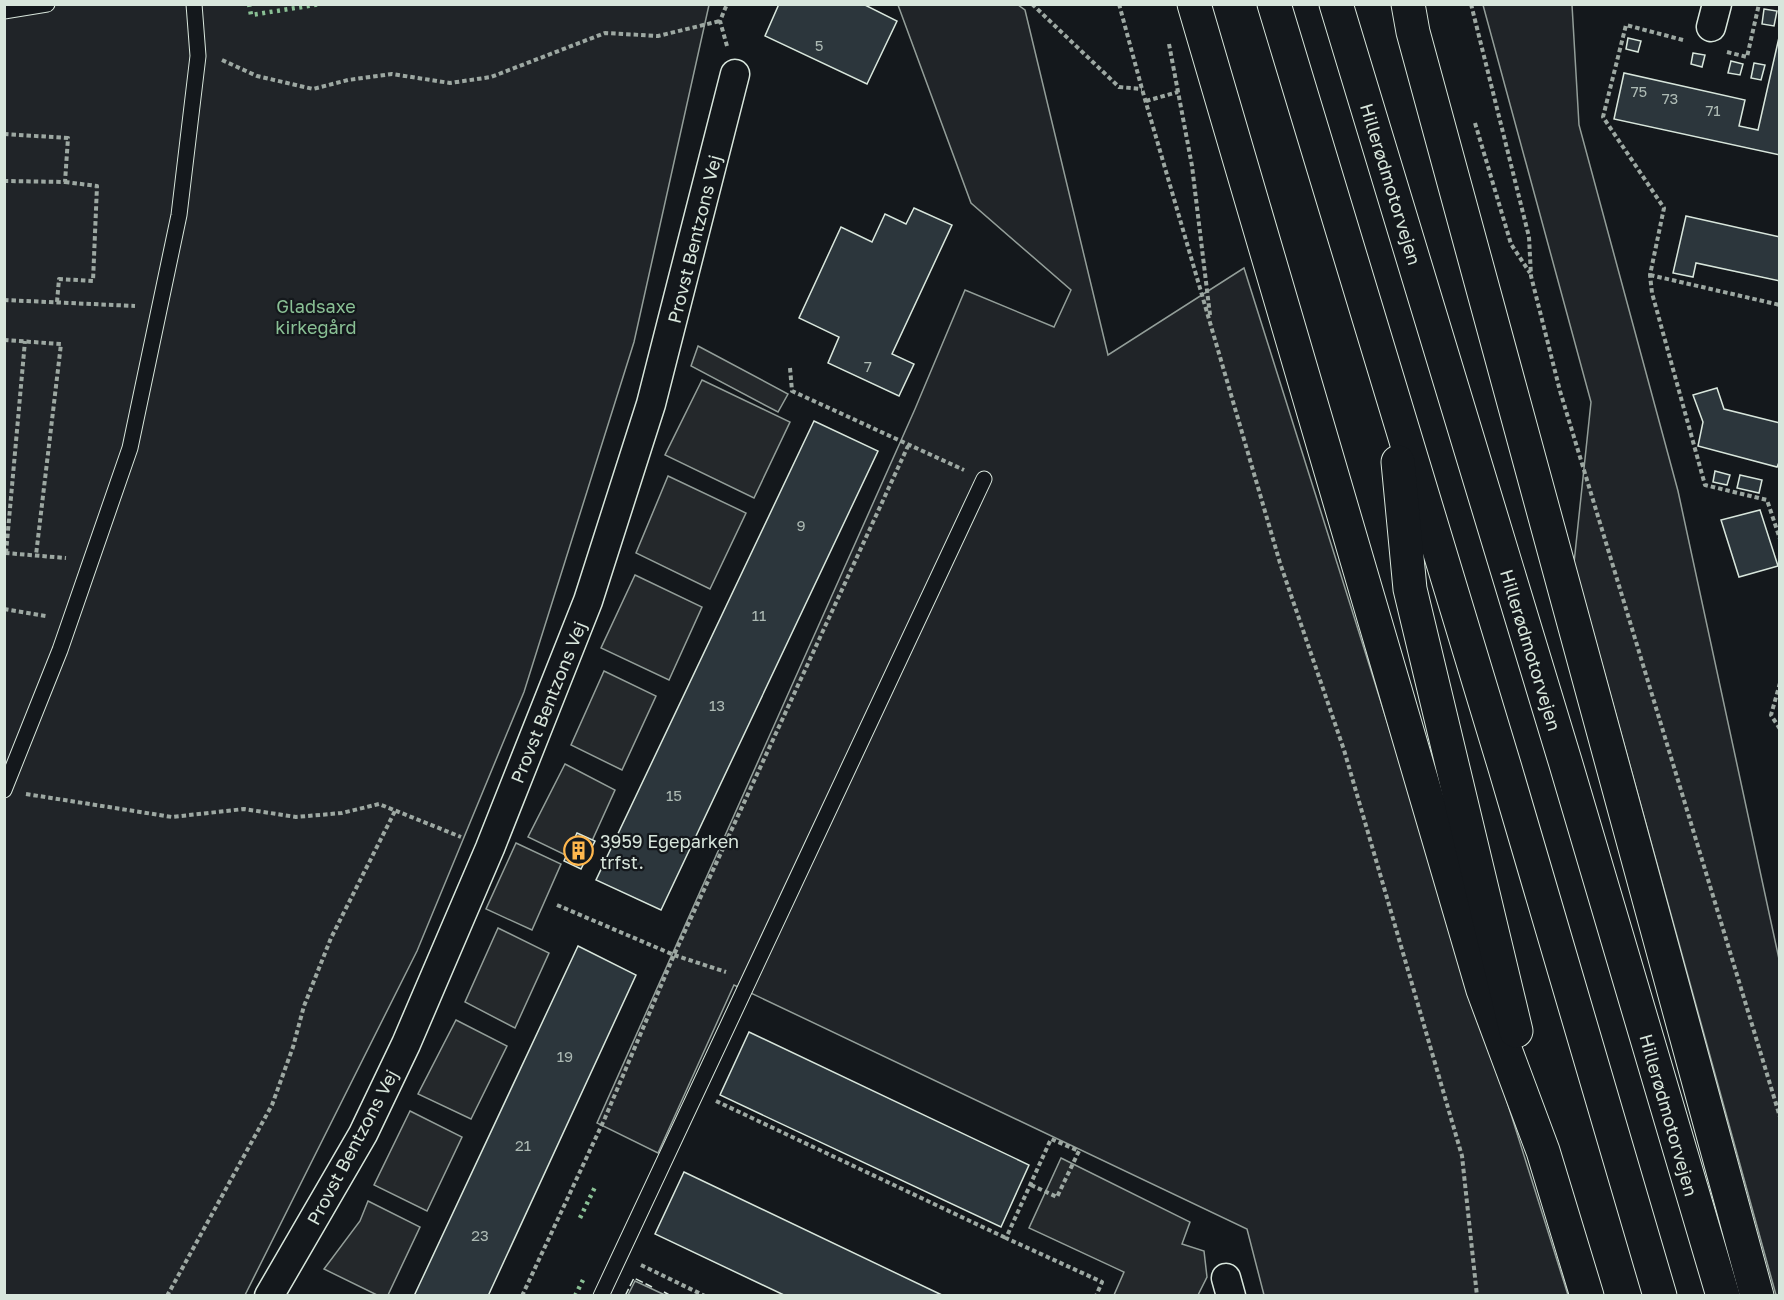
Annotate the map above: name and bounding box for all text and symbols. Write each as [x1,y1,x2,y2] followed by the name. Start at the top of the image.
[815,36,823,54] house number: 5
[1631,82,1647,100] house number: 75
[1662,89,1678,107] house number: 73
[1356,101,1426,267] street label: Hillerødmotorvejen
[1705,101,1721,119] house number: 71
[662,153,726,325] street label: Provst Bentzons Vej
[275,295,357,338] park label: Gladsaxe kirkegård
[864,357,872,375] house number: 7
[796,516,806,534] house number: 9
[1496,567,1566,733] street label: Hillerødmotorvejen
[752,606,766,624] house number: 11
[505,618,591,786] street label: Provst Bentzons Vej
[709,696,725,714] house number: 13
[666,786,682,804] house number: 15
[600,830,739,873] place label: 3959 Egeparken trfst.
[563,835,595,867] building icon: 3959 Egeparken trfst.
[1635,1031,1703,1199] street label: Hillerødmotorvejen
[557,1047,573,1065] house number: 19
[302,1066,402,1228] street label: Provst Bentzons Vej
[515,1136,531,1154] house number: 21
[471,1226,489,1244] house number: 23

